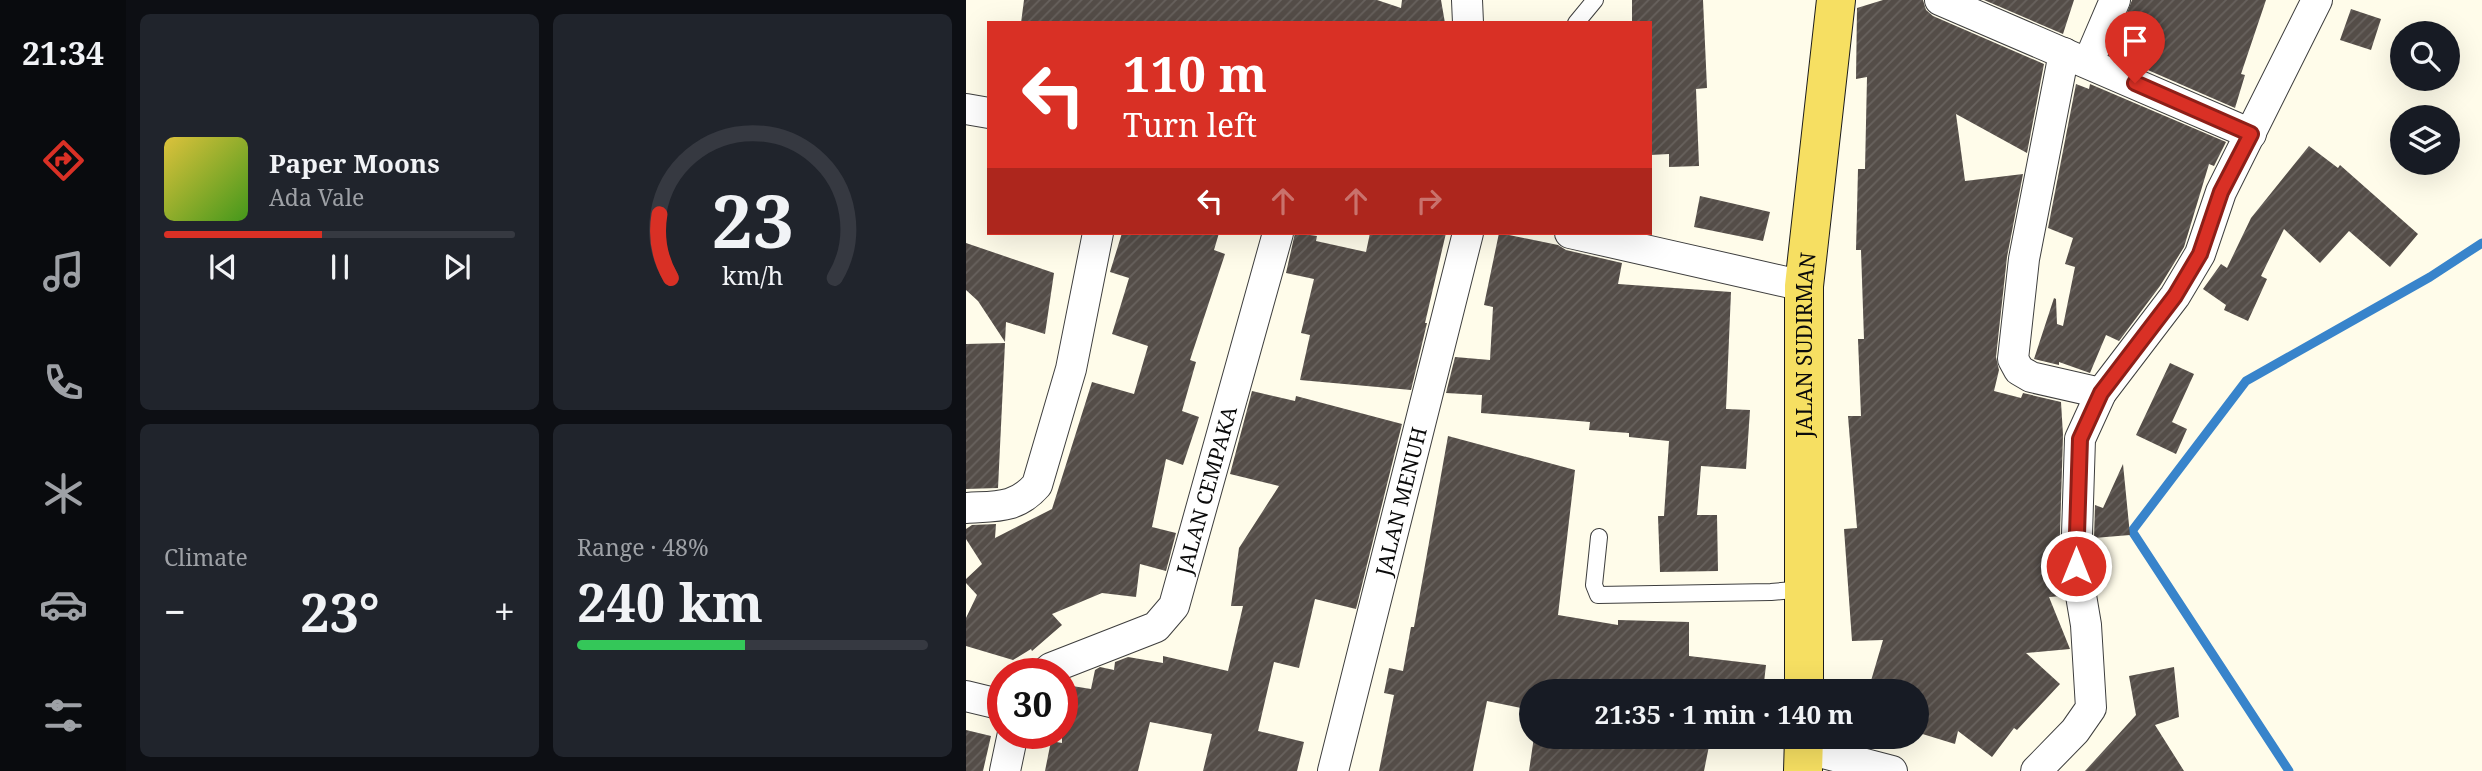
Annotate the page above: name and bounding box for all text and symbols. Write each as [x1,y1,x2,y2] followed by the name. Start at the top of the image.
[2105,11,2165,83] pin
[2390,21,2460,175] map controls
[2390,21,2460,91] button: search
[2116,22,2154,60] icon: arrive
[22,31,104,74] text: 21:34
[1123,40,1267,106] text: 110 m
[1008,49,1099,140] icon: left
[1123,103,1257,146] text: Turn left
[2390,105,2460,175] button: layers
[39,136,88,185] icon: directions
[269,145,440,181] text: Paper Moons
[711,170,794,269] text: 23
[269,181,364,213] text: Ada Vale
[1191,182,1229,220] icon: left
[1264,182,1302,220] icon: ahead
[1337,182,1375,220] icon: ahead
[1410,182,1448,220] icon: right
[39,247,88,296] icon: music
[204,248,242,286] icon: previous
[321,248,359,286] icon: pause
[438,248,476,286] icon: next
[1790,251,1822,439] street label: JALAN SUDIRMAN
[722,258,783,292] text: km/h
[39,358,88,407] icon: phone
[1169,403,1243,578] street label: JALAN CEMPAKA
[1368,424,1433,580] street label: JALAN MENUH
[39,469,88,518] icon: climate
[2039,529,2113,603] position arrow
[577,531,709,563] text: Range · 48%
[164,541,248,573] text: Climate
[577,566,763,637] text: 240 km
[300,576,380,647] text: 23°
[39,580,88,629] icon: car
[164,585,186,637] text: −
[494,585,515,637] text: +
[987,658,1078,749] speed limit sign: 30
[39,691,88,740] icon: filters
[1594,696,1854,732] text: 21:35 · 1 min · 140 m

